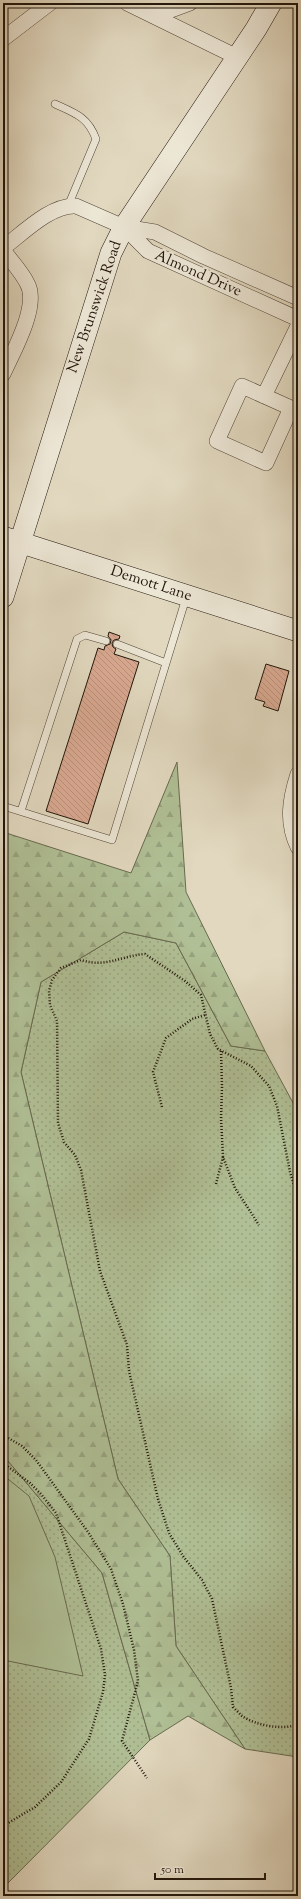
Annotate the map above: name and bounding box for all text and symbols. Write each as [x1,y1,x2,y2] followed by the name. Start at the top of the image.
[63,238,128,376] street label: New Brunswick Road
[151,245,245,303] street label: Almond Drive
[108,561,194,607] street label: Demott Lane
[155,1855,265,1881] scale bar
[160,1861,184,1879] text: 50 m

